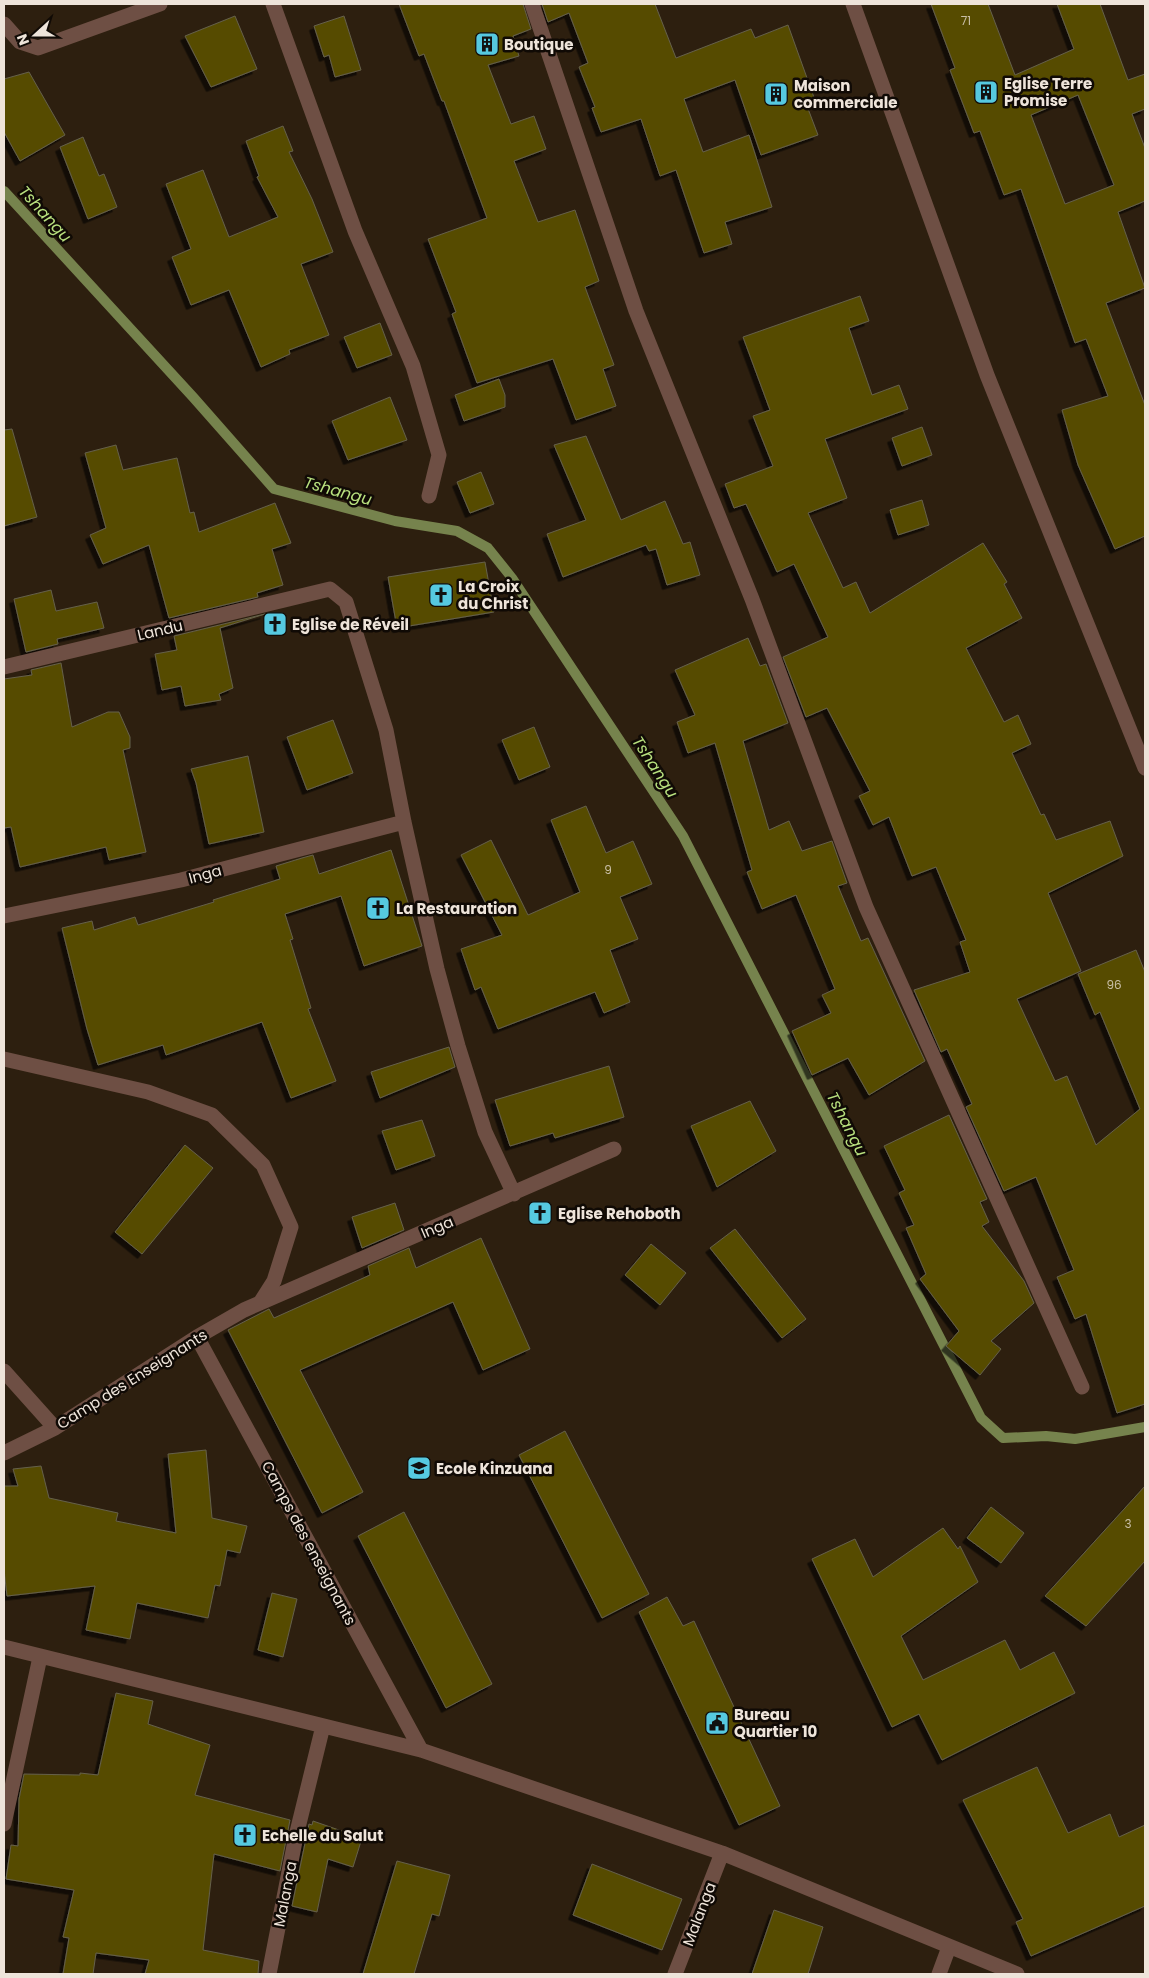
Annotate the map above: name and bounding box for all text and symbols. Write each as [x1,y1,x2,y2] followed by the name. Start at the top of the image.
[10,10,60,60] north arrow
[961,12,971,29] house number: 71
[12,31,34,48] text: N
[474,31,500,57] building icon: Boutique
[504,34,574,55] place label: Boutique
[1004,73,1092,111] place label: Eglise Terre Promise
[794,75,897,113] place label: Maison commerciale
[973,79,999,105] building icon: Eglise Terre Promise
[763,81,789,107] building icon: Maison commerciale
[13,181,77,247] water label: Tshangu
[302,471,374,511] water label: Tshangu
[458,576,528,614] place label: La Croix du Christ
[428,582,454,608] church icon: La Croix du Christ
[262,611,288,637] church icon: Eglise de Réveil
[292,614,409,635] place label: Eglise de Réveil
[135,615,185,645] street label: Landu
[626,732,684,802] water label: Tshangu
[186,860,224,888] street label: Inga
[604,861,612,878] house number: 9
[365,895,391,921] church icon: La Restauration
[396,898,517,919] place label: La Restauration
[1106,976,1122,993] house number: 96
[821,1088,873,1160] water label: Tshangu
[527,1200,553,1226] church icon: Eglise Rehoboth
[558,1203,681,1224] place label: Eglise Rehoboth
[417,1211,457,1243] street label: Inga
[53,1324,211,1434] street label: Camp des Enseignants
[406,1455,432,1481] school or university icon: Ecole Kinzuana
[257,1457,361,1629] street label: Camps des enseignants
[436,1458,553,1479] place label: Ecole Kinzuana
[1124,1515,1132,1532] house number: 3
[734,1704,818,1742] place label: Bureau Quartier 10
[704,1710,730,1736] public building icon: Bureau Quartier 10
[232,1822,258,1848] church icon: Echelle du Salut
[262,1825,383,1846] place label: Echelle du Salut
[268,1859,302,1929] street label: Malanga
[677,1879,721,1949] street label: Malanga

